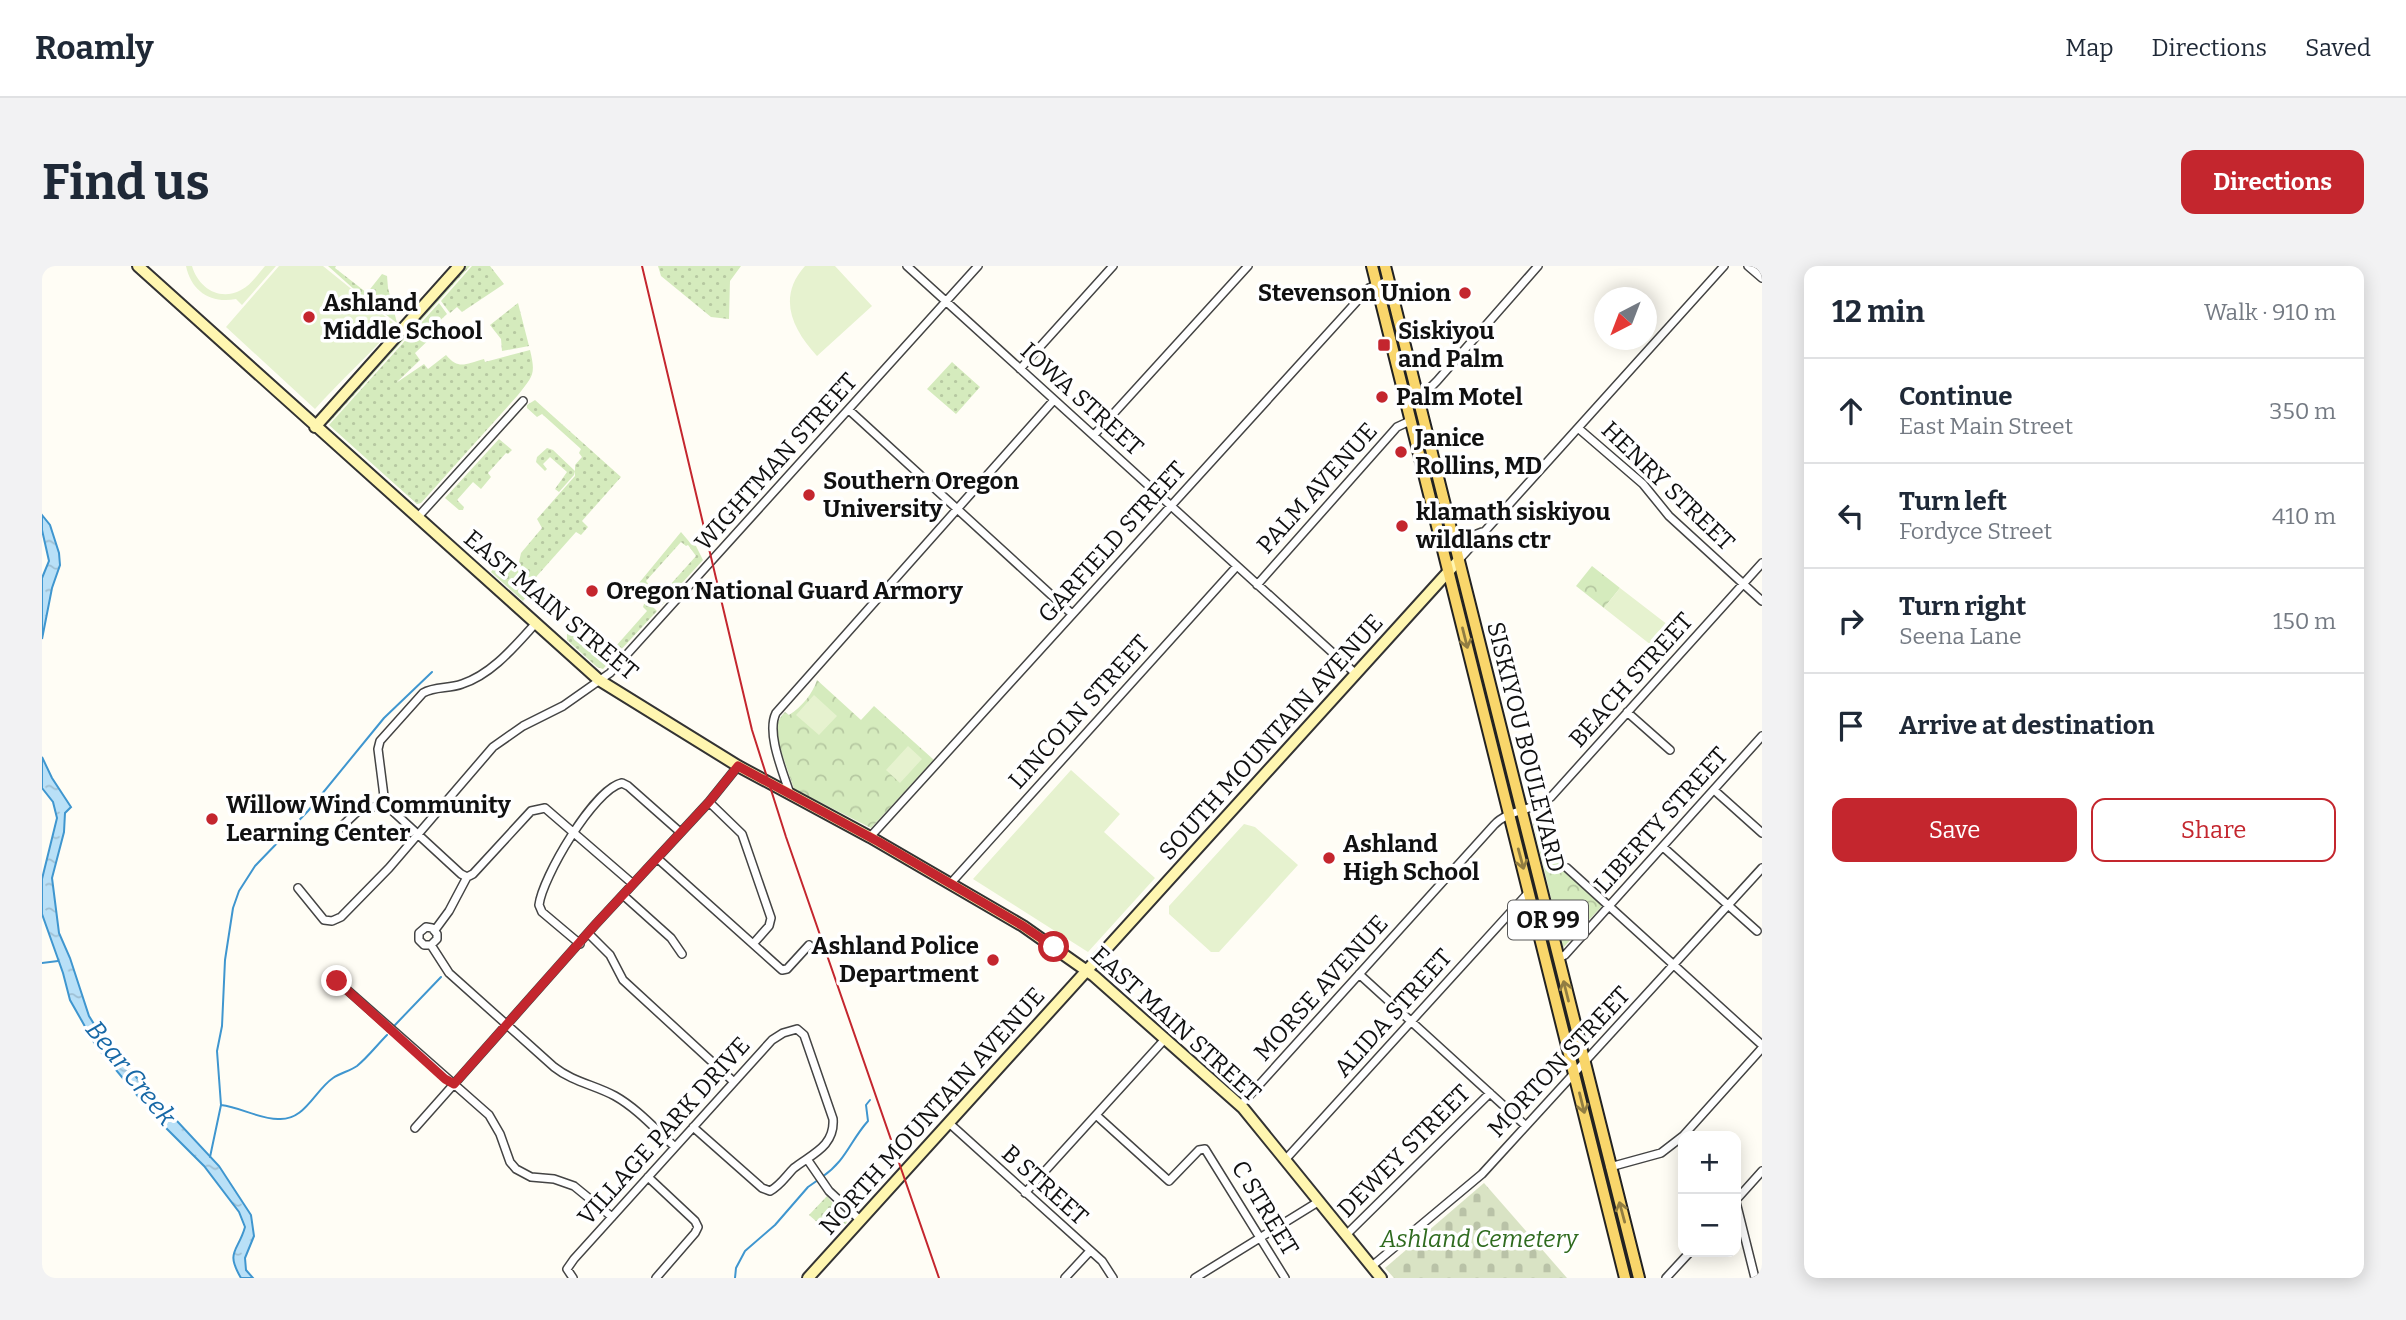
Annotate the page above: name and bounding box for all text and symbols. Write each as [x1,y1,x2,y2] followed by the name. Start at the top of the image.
[35,28,154,68] text: Roamly
[2065,34,2114,62] text: Map
[2152,34,2267,62] text: Directions
[2305,34,2371,62] text: Saved
[2181,150,2364,214] button: Directions
[42,153,210,212] text: Find us
[1258,279,1452,307] place label: Stevenson Union
[1457,285,1473,301] marker: Stevenson Union
[1594,287,1657,350] north arrow
[323,289,483,345] place label: Ashland Middle School
[1832,294,1925,330] text: 12 min
[2204,298,2336,326] text: Walk · 910 m
[301,309,317,325] marker: Ashland Middle School
[1398,317,1504,373] place label: Siskiyou and Palm
[1015,337,1149,461] street label: IOWA STREET
[1376,337,1392,353] marker: Siskiyou and Palm
[689,368,863,556] street label: WIGHTMAN STREET
[1899,381,2013,412] text: Continue
[1396,383,1523,411] place label: Palm Motel
[1374,389,1390,405] marker: Palm Motel
[1832,392,1870,430] icon: ahead
[2269,397,2336,425] text: 350 m
[1899,412,2073,440] text: East Main Street
[1596,416,1740,556] street label: HENRY STREET
[1251,417,1383,559] street label: PALM AVENUE
[1413,424,1542,480] place label: Janice Rollins, MD
[1393,444,1409,460] marker: Janice Rollins, MD
[1032,456,1192,628] street label: GARFIELD STREET
[823,467,1019,523] place label: Southern Oregon University
[1899,486,2007,517] text: Turn left
[801,487,817,503] marker: Southern Oregon University
[1832,497,1870,535] icon: left
[1415,498,1610,554] place label: klamath siskiyou wildlans ctr
[2272,502,2336,530] text: 410 m
[1899,517,2052,545] text: Fordyce Street
[1394,518,1410,534] marker: klamath siskiyou wildlans ctr
[458,524,644,686] street label: EAST MAIN STREET
[606,577,963,605] place label: Oregon National Guard Armory
[584,583,600,599] marker: Oregon National Guard Armory
[1899,591,2026,622] text: Turn right
[1832,602,1870,640] icon: right
[1563,607,1699,753] street label: BEACH STREET
[2273,607,2336,635] text: 150 m
[1153,608,1389,866] street label: SOUTH MOUNTAIN AVENUE
[1481,619,1571,875] street label: SISKIYOU BOULEVARD
[1899,622,2022,650] text: Seena Lane
[1459,626,1472,649] one-way arrow
[1003,630,1155,794] street label: LINCOLN STREET
[1832,707,1870,745] icon: arrive
[1899,710,2154,741] text: Arrive at destination
[1588,741,1734,899] street label: LIBERTY STREET
[226,791,511,847] place label: Willow Wind Community Learning Center
[1832,798,2077,862] button: Save
[2091,798,2336,862] button: Share
[204,811,220,827] marker: Willow Wind Community Learning Center
[1343,830,1480,886] place label: Ashland High School
[1515,847,1528,870] one-way arrow
[1321,850,1337,866] marker: Ashland High School
[1508,900,1588,940] road number: OR 99
[1248,909,1394,1067] street label: MORSE AVENUE
[1038,931,1069,962] route start
[812,932,980,988] place label: Ashland Police Department
[1086,941,1266,1107] street label: EAST MAIN STREET
[1328,943,1458,1083] street label: ALIDA STREET
[985,952,1001,968] marker: Ashland Police Department
[321,965,352,996] route end
[1482,981,1636,1143] street label: MORTON STREET
[1559,981,1572,1003] one-way arrow
[814,982,1050,1240] street label: NORTH MOUNTAIN AVENUE
[79,1015,183,1133] water label: Bear Creek
[572,1031,756,1231] street label: VILLAGE PARK DRIVE
[1332,1079,1476,1223] street label: DEWEY STREET
[1576,1091,1589,1114] one-way arrow
[1678,1131,1741,1257] map controls
[1678,1131,1741,1194] button: +
[996,1139,1094,1231] street label: B STREET
[1226,1155,1304,1261] street label: C STREET
[1678,1194,1741,1257] button: −
[1615,1201,1628,1224] one-way arrow
[1379,1225,1580,1253] park label: Ashland Cemetery

